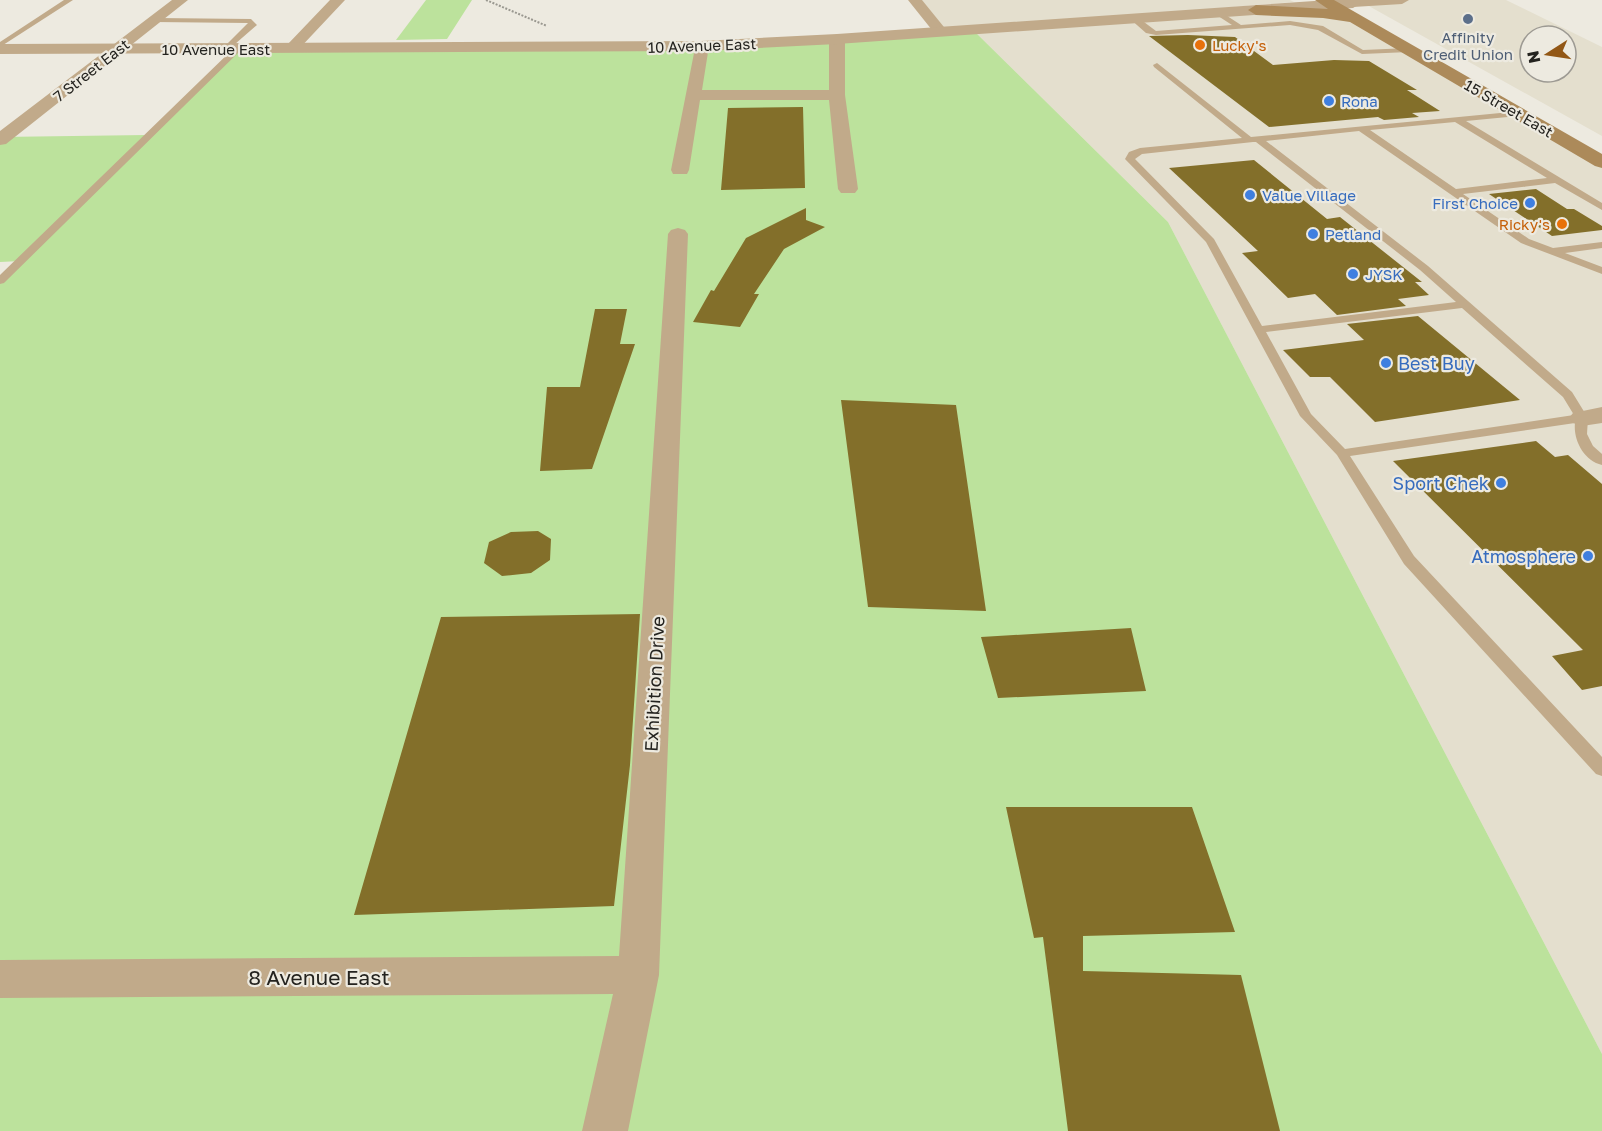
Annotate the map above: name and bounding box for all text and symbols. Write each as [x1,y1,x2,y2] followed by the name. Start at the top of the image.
[1461,12,1475,26] marker: Affinity Credit Union
[1518,24,1578,84] north arrow
[1423,28,1513,63] place label: Affinity Credit Union
[647,34,757,56] street label: 10 Avenue East
[49,35,133,105] street label: 7 Street East
[1212,36,1266,54] place label: Lucky's
[1193,38,1207,52] marker: Lucky's
[162,40,270,58] street label: 10 Avenue East
[1522,49,1544,65] text: N
[1461,75,1557,141] street label: 15 Street East
[1341,92,1378,110] place label: Rona
[1322,94,1336,108] marker: Rona
[1262,186,1356,204] place label: Value Village
[1243,188,1257,202] marker: Value Village
[1432,194,1518,212] place label: First Choice
[1523,196,1537,210] marker: First Choice
[1499,215,1550,233] place label: Ricky's
[1555,217,1569,231] marker: Ricky's
[1325,225,1381,243] place label: Petland
[1306,227,1320,241] marker: Petland
[1365,265,1403,283] place label: JYSK
[1346,267,1360,281] marker: JYSK
[1398,352,1475,374] place label: Best Buy
[1379,356,1393,370] marker: Best Buy
[1393,472,1489,494] place label: Sport Chek
[1494,476,1508,490] marker: Sport Chek
[1471,545,1576,567] place label: Atmosphere
[1581,549,1595,563] marker: Atmosphere
[639,616,669,752] street label: Exhibition Drive
[248,964,390,990] street label: 8 Avenue East

